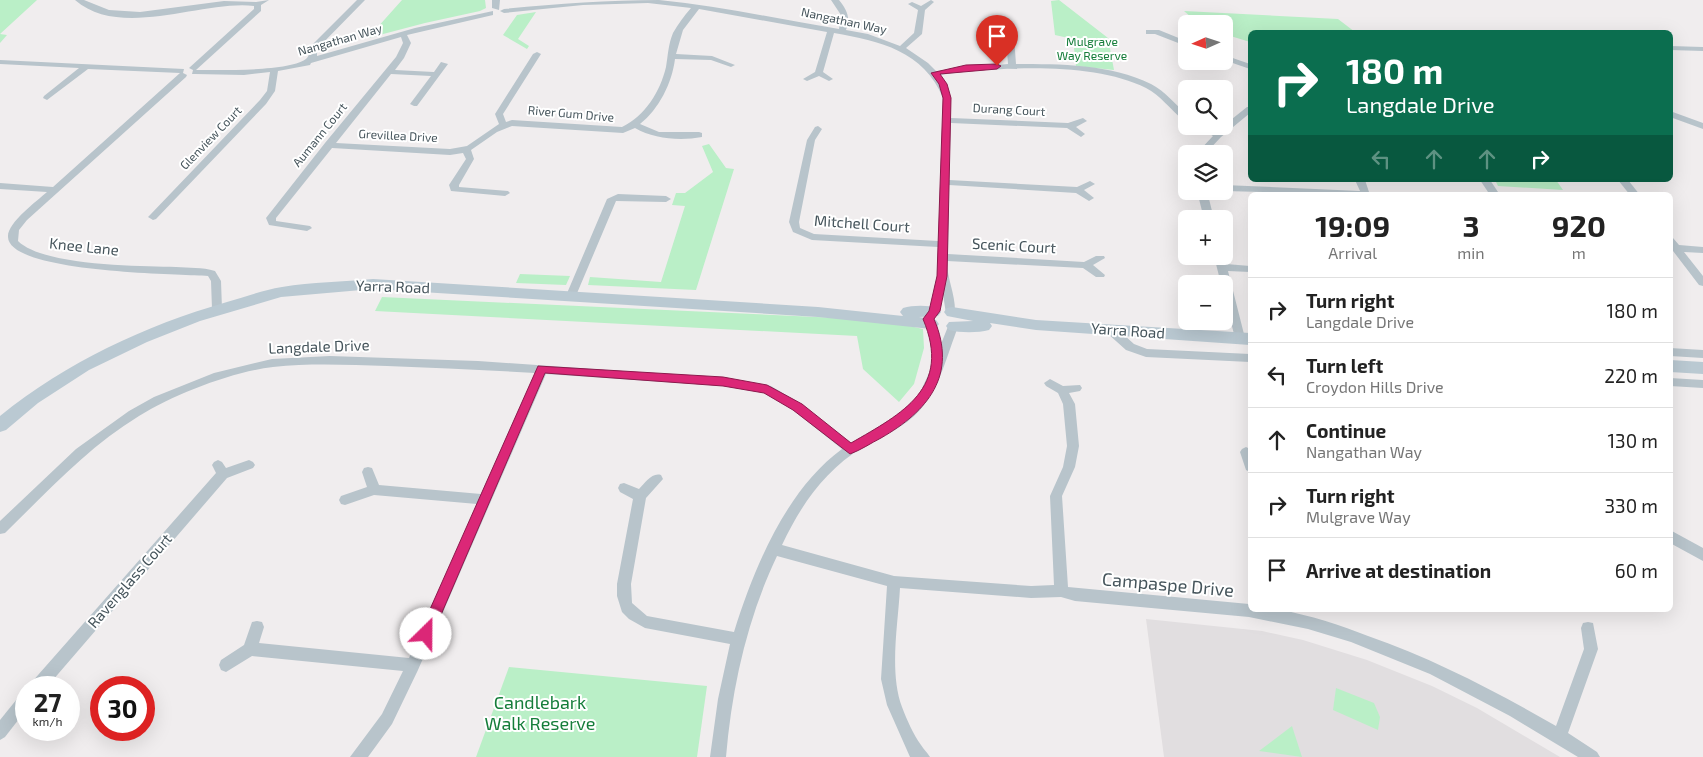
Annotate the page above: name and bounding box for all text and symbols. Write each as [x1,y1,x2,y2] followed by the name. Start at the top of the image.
[800,4,889,36] street label: Nangathan Way
[976,15,1018,66] pin
[1178,15,1232,70] north arrow
[1178,15,1233,330] map controls
[296,20,384,58] street label: Nangathan Way
[983,22,1011,50] icon: arrive
[1057,34,1127,62] park label: Mulgrave Way Reserve
[1346,49,1443,91] text: 180 m
[1263,50,1328,115] icon: right
[1178,80,1233,135] button: search
[1346,91,1495,117] text: Langdale Drive
[289,99,349,169] street label: Aumann Court
[973,100,1046,118] street label: Durang Court
[177,102,244,172] street label: Glenview Court
[527,102,615,124] street label: River Gum Drive
[358,126,438,144] street label: Grevillea Drive
[1178,145,1233,200] button: layers
[1367,145,1395,173] icon: left
[1420,145,1448,173] icon: ahead
[1473,145,1501,173] icon: ahead
[1526,145,1554,173] icon: right
[1315,207,1390,243] text: 19:09
[1462,207,1479,243] text: 3
[1552,207,1606,243] text: 920
[1178,210,1233,265] button: +
[814,211,911,235] street label: Mitchell Court
[48,233,120,259] street label: Knee Lane
[972,234,1057,256] street label: Scenic Court
[1328,243,1377,262] text: Arrival
[1457,243,1485,262] text: min
[1572,243,1586,262] text: m
[1178,275,1233,330] button: −
[356,276,430,296] street label: Yarra Road
[1306,289,1394,312] text: Turn right
[1263,296,1291,324] icon: right
[1607,299,1658,322] text: 180 m
[1306,312,1414,331] text: Langdale Drive
[1090,318,1166,342] street label: Yarra Road
[268,335,370,357] street label: Langdale Drive
[1306,354,1383,377] text: Turn left
[1263,361,1291,389] icon: left
[1604,364,1658,387] text: 220 m
[1306,377,1444,396] text: Croydon Hills Drive
[1306,419,1386,442] text: Continue
[1263,426,1291,454] icon: ahead
[1608,429,1658,452] text: 130 m
[1306,442,1422,461] text: Nangathan Way
[1306,484,1394,507] text: Turn right
[1263,491,1291,519] icon: right
[1605,494,1658,517] text: 330 m
[1306,507,1411,526] text: Mulgrave Way
[83,529,175,631] street label: Ravenglass Court
[1263,556,1291,584] icon: arrive
[1306,559,1491,582] text: Arrive at destination
[1615,559,1658,582] text: 60 m
[1101,567,1235,601] street label: Campaspe Drive
[399,607,451,659] position arrow
[90,676,155,741] speed limit sign: 30
[34,687,61,717] text: 27
[485,691,595,734] park label: Candlebark Walk Reserve
[33,714,62,728] text: km/h

